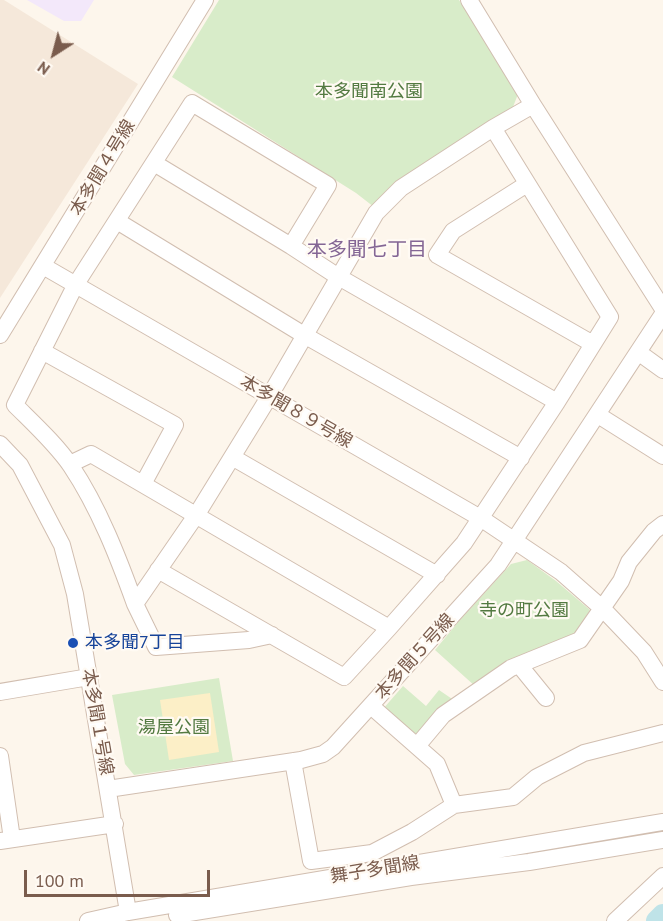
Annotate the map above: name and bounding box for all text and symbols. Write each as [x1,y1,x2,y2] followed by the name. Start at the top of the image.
[24,24,84,84] north arrow
[33,57,54,80] text: N
[315,81,423,103] park label: 本多聞南公園
[66,116,140,220] street label: 本多聞４号線
[307,238,427,262] district label: 本多聞七丁目
[236,371,356,453] street label: 本多聞８９号線
[479,600,569,622] park label: 寺の町公園
[371,610,459,704] street label: 本多聞５号線
[85,632,185,654] place label: 本多聞7丁目
[66,636,80,650] marker: 本多聞7丁目
[77,667,117,777] street label: 本多聞１号線
[138,717,210,739] park label: 湯屋公園
[329,852,421,888] street label: 舞子多聞線
[27,858,213,896] scale bar
[35,869,84,892] text: 100 m

